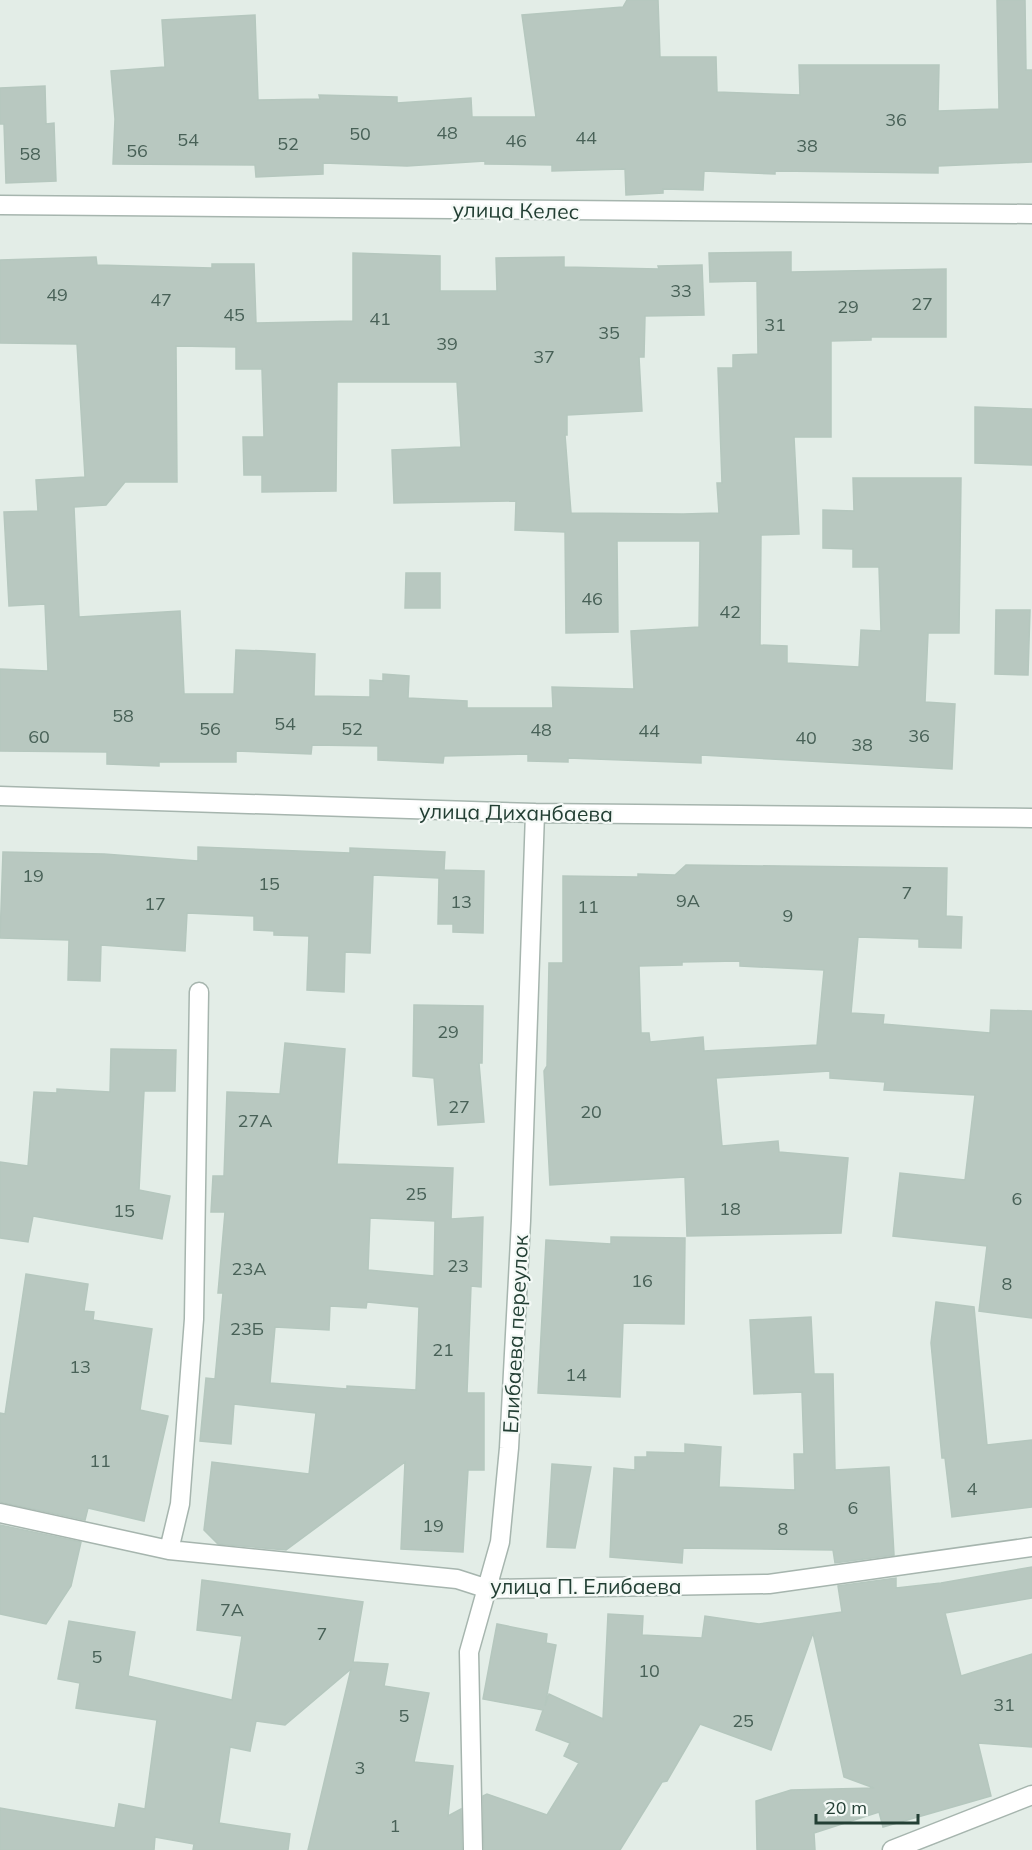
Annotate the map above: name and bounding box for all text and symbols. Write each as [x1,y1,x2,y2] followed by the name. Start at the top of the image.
[885,108,907,131] house number: 36
[436,121,458,144] house number: 48
[349,122,371,145] house number: 50
[575,126,597,149] house number: 44
[177,128,199,151] house number: 54
[505,129,527,152] house number: 46
[277,132,299,155] house number: 52
[796,134,818,157] house number: 38
[126,139,148,162] house number: 56
[19,142,41,165] house number: 58
[453,196,579,224] street label: улица Келес
[670,279,692,302] house number: 33
[46,283,68,306] house number: 49
[150,288,172,311] house number: 47
[911,292,933,315] house number: 27
[837,295,859,318] house number: 29
[223,303,245,326] house number: 45
[369,307,391,330] house number: 41
[764,313,786,336] house number: 31
[598,321,620,344] house number: 35
[436,332,458,355] house number: 39
[533,345,555,368] house number: 37
[581,587,603,610] house number: 46
[719,600,741,623] house number: 42
[112,704,134,727] house number: 58
[274,712,296,735] house number: 54
[199,717,221,740] house number: 56
[341,717,363,740] house number: 52
[530,718,552,741] house number: 48
[638,719,660,742] house number: 44
[908,724,930,747] house number: 36
[28,725,50,748] house number: 60
[795,726,817,749] house number: 40
[851,733,873,756] house number: 38
[419,797,613,827] street label: улица Диханбаева
[22,864,44,887] house number: 19
[258,872,280,895] house number: 15
[902,881,912,904] house number: 7
[676,889,700,912] house number: 9А
[450,890,472,913] house number: 13
[144,892,166,915] house number: 17
[577,895,599,918] house number: 11
[783,904,793,927] house number: 9
[437,1020,459,1043] house number: 29
[448,1095,470,1118] house number: 27
[580,1100,602,1123] house number: 20
[238,1109,272,1132] house number: 27А
[405,1182,427,1205] house number: 25
[1012,1187,1022,1210] house number: 6
[719,1197,741,1220] house number: 18
[113,1199,135,1222] house number: 15
[497,1233,533,1434] street label: Елибаева переулок
[447,1254,469,1277] house number: 23
[232,1257,266,1280] house number: 23А
[631,1269,653,1292] house number: 16
[1002,1272,1012,1295] house number: 8
[230,1317,264,1340] house number: 23Б
[432,1338,454,1361] house number: 21
[69,1355,91,1378] house number: 13
[565,1363,587,1386] house number: 14
[89,1449,111,1472] house number: 11
[967,1477,978,1500] house number: 4
[848,1496,858,1519] house number: 6
[422,1514,444,1537] house number: 19
[778,1517,788,1540] house number: 8
[490,1573,682,1599] street label: улица П. Елибаева
[220,1598,244,1621] house number: 7А
[317,1622,327,1645] house number: 7
[92,1645,103,1668] house number: 5
[638,1659,660,1682] house number: 10
[993,1693,1015,1716] house number: 31
[399,1704,410,1727] house number: 5
[732,1709,754,1732] house number: 25
[355,1756,365,1779] house number: 3
[816,1787,918,1825] scale bar
[825,1796,867,1819] text: 20 m
[390,1814,400,1837] house number: 1

